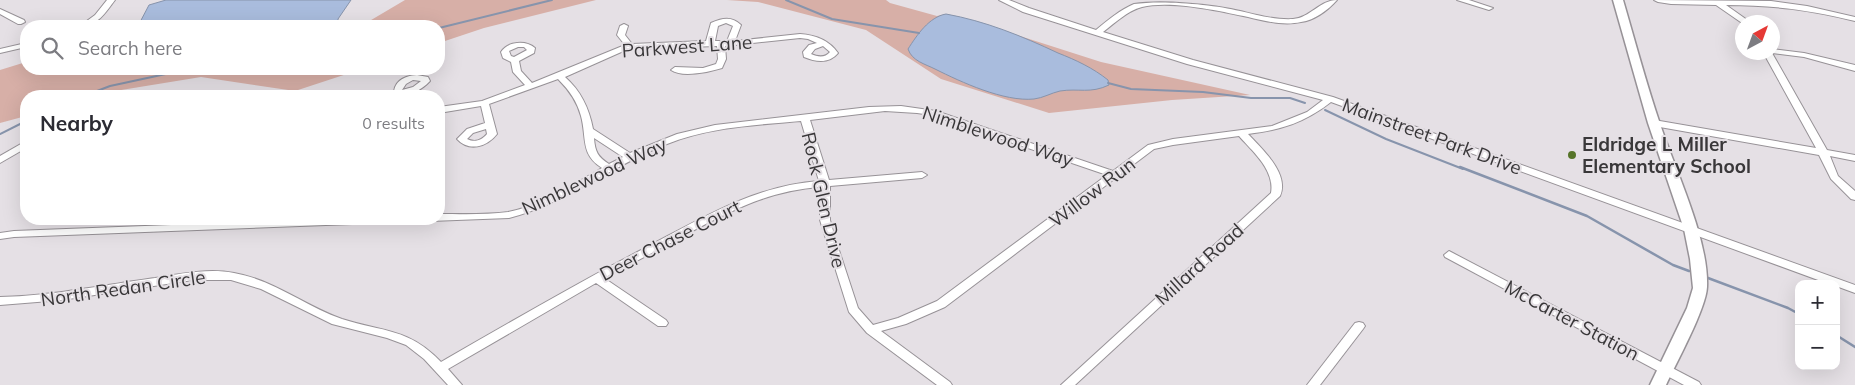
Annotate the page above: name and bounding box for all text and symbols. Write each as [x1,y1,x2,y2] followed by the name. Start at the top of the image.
[1735,15,1780,60] north arrow
[20,20,445,75] search box
[621,29,753,63] street label: Parkwest Lane
[38,34,66,62] icon: search
[78,36,182,60] text: Search here
[1339,92,1525,180] street label: Mainstreet Park Drive
[919,100,1077,172] street label: Nimblewood Way
[40,110,113,136] text: Nearby
[362,113,425,133] text: 0 results
[797,130,851,270] street label: Rock Glen Drive
[518,132,670,220] street label: Nimblewood Way
[1582,132,1751,178] place label: Eldridge L Miller Elementary School
[1566,149,1578,161] marker: Eldridge L Miller Elementary School
[1044,152,1140,232] street label: Willow Run
[595,194,745,286] street label: Deer Chase Court
[1150,218,1248,310] street label: Millard Road
[39,265,207,311] street label: North Redan Circle
[1501,274,1643,366] street label: McCarter Station
[1795,280,1840,370] map controls
[1795,280,1840,325] button: +
[1795,325,1840,370] button: −

